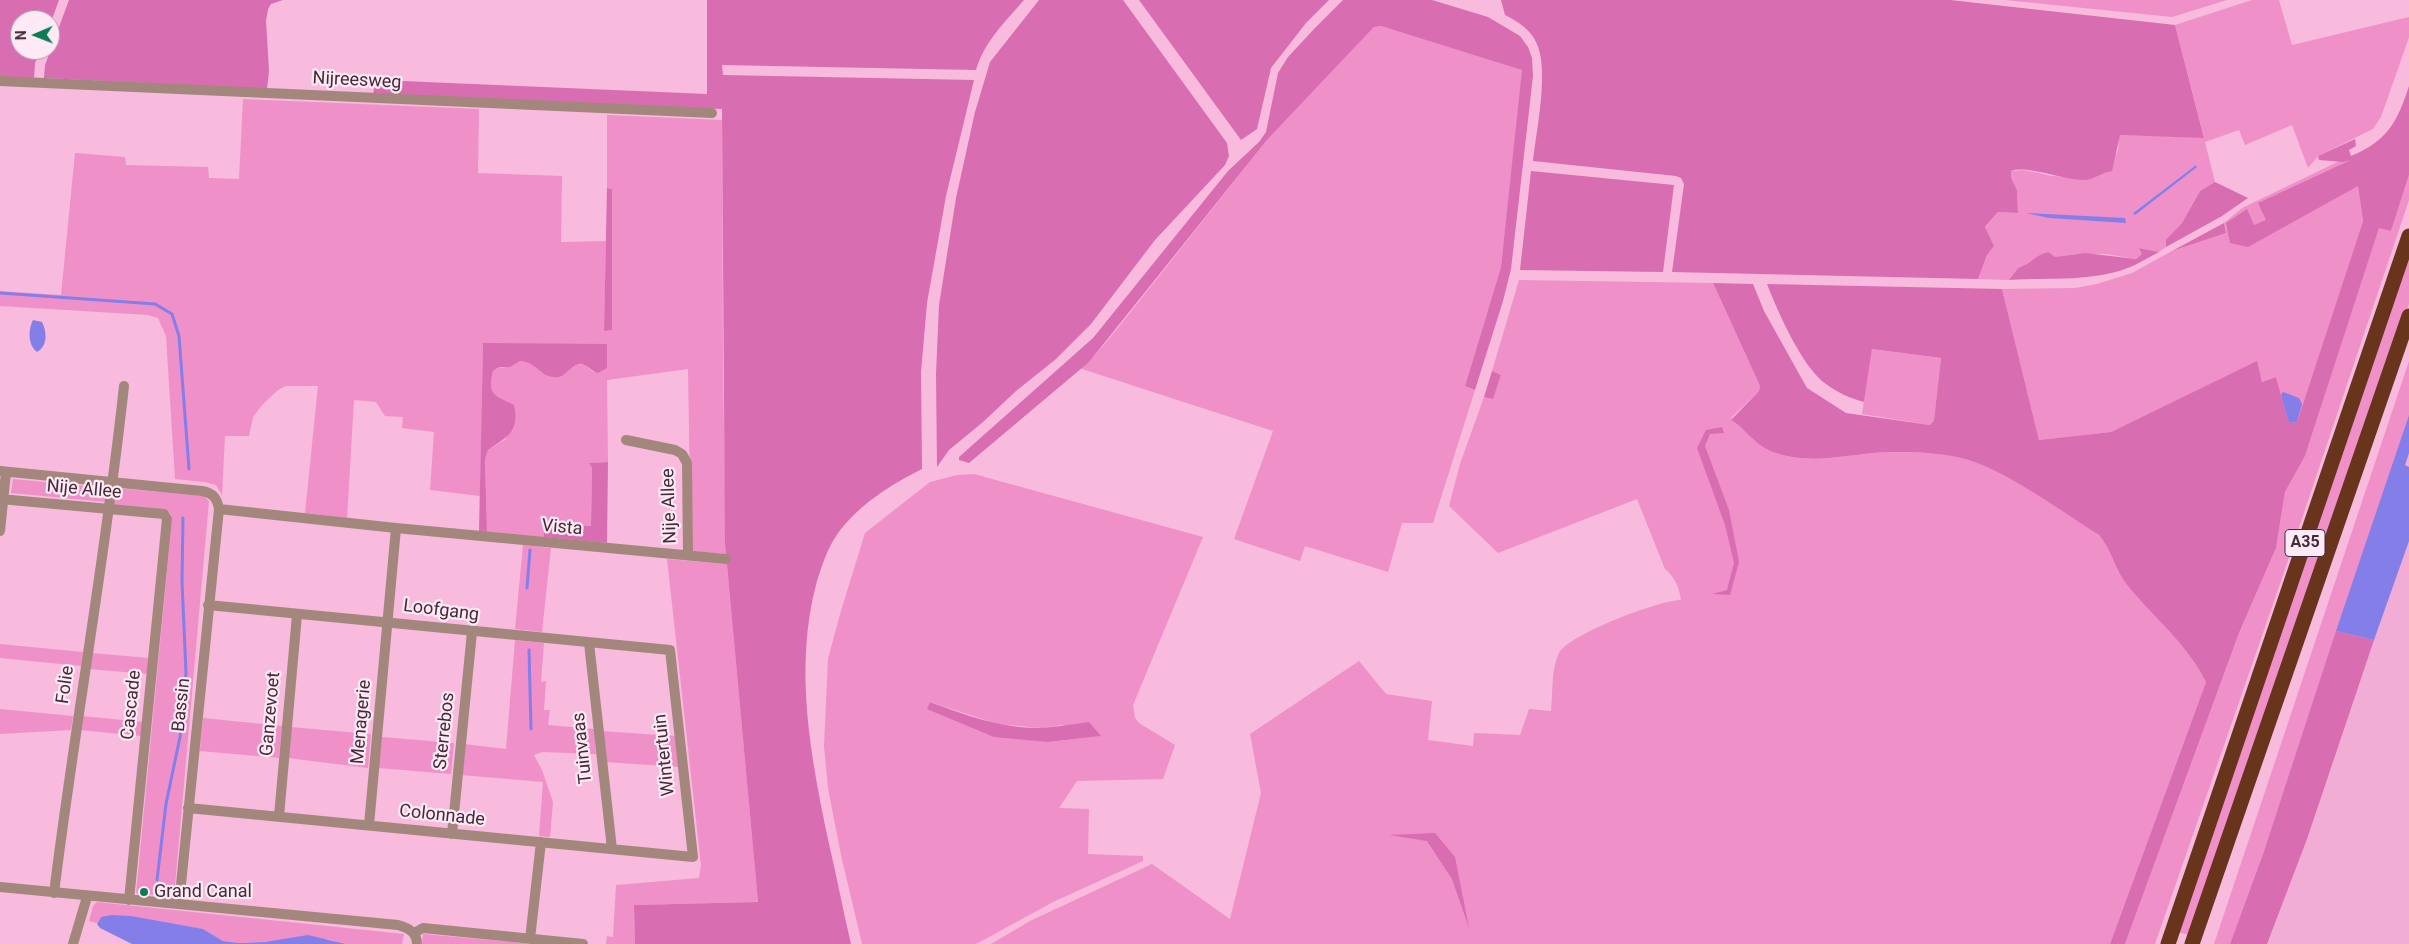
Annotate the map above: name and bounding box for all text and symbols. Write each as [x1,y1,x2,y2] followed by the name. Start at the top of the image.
[10,10,60,60] north arrow
[13,30,29,40] text: N
[312,68,402,94] street label: Nijreesweg
[658,468,682,544] street label: Nije Allee
[46,476,122,504] street label: Nije Allee
[541,515,583,541] street label: Vista
[2285,530,2325,556] road number: A35
[402,596,480,626] street label: Loofgang
[53,665,79,705] street label: Folie
[118,669,146,741] street label: Cascade
[257,671,285,757] street label: Ganzevoet
[168,677,196,733] street label: Bassin
[348,679,376,765] street label: Menagerie
[430,691,460,771] street label: Sterrebos
[569,711,597,785] street label: Tuinvaas
[650,713,680,797] street label: Wintertuin
[398,801,486,831] street label: Colonnade
[154,881,252,903] place label: Grand Canal
[138,886,150,898] marker: Grand Canal

